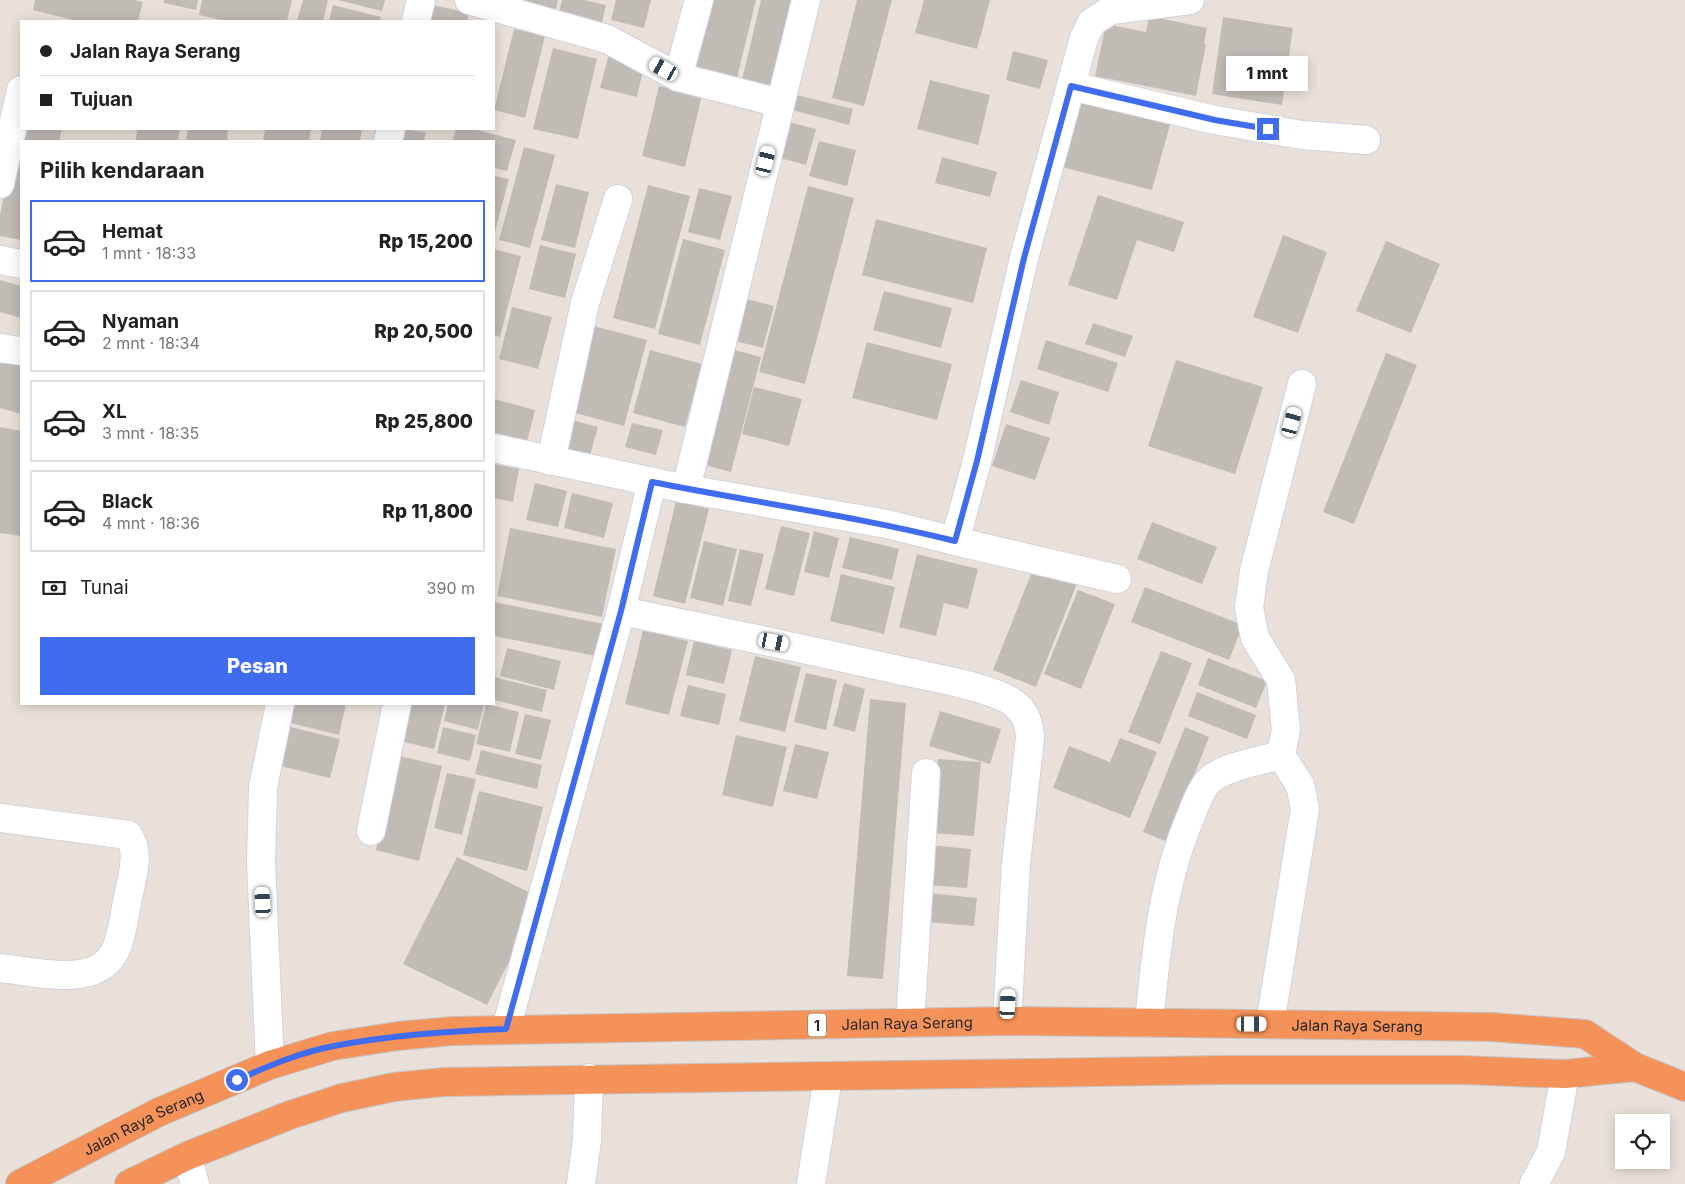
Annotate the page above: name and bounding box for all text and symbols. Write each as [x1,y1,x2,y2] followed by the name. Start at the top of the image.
[70,40,241,63] text: Jalan Raya Serang
[647,55,680,83] car
[1227,56,1309,92] callout: 1 mnt
[1246,63,1288,83] text: 1 mnt
[70,88,133,111] text: Tujuan
[1257,118,1279,140] route end
[755,145,776,177] car
[40,157,205,183] text: Pilih kendaraan
[42,219,87,264] icon: car
[102,220,163,243] text: Hemat
[379,230,473,253] text: Rp 15,200
[102,243,196,263] text: 1 mnt · 18:33
[42,309,87,354] icon: car
[102,310,179,333] text: Nyaman
[374,320,473,343] text: Rp 20,500
[102,333,200,353] text: 2 mnt · 18:34
[42,399,87,444] icon: car
[102,400,127,423] text: XL
[1280,406,1303,438] car
[375,410,473,433] text: Rp 25,800
[102,423,199,443] text: 3 mnt · 18:35
[42,489,87,534] icon: car
[102,490,153,513] text: Black
[382,500,473,523] text: Rp 11,800
[102,513,200,533] text: 4 mnt · 18:36
[40,574,68,602] icon: cash
[80,576,129,599] text: Tunai
[427,578,475,598] text: 390 m
[757,632,790,652] car
[40,637,475,695] button: Pesan
[254,887,271,917] car
[999,989,1016,1019] car
[841,1012,973,1033] street label: Jalan Raya Serang
[808,1014,826,1036] road number: 1
[1291,1015,1423,1036] street label: Jalan Raya Serang
[1237,1017,1267,1032] car
[226,1069,248,1091] route start
[80,1085,206,1159] street label: Jalan Raya Serang
[1615,1114,1670,1169] map controls
[1615,1114,1670,1169] button: locate

